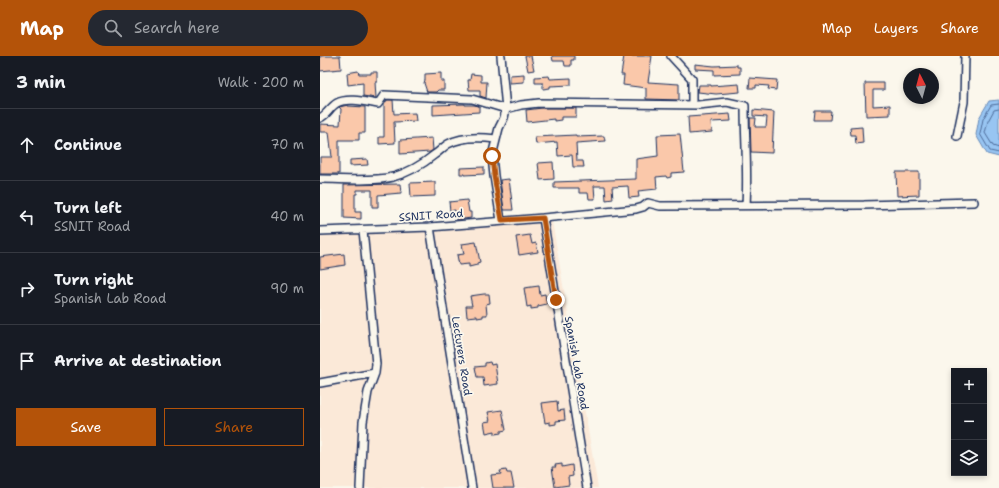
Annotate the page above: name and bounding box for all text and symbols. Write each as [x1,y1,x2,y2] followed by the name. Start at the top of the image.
[88,10,368,46] search box
[20,16,64,41] text: Map
[102,17,124,39] icon: search
[134,18,220,38] text: Search here
[822,19,852,37] text: Map
[874,19,918,37] text: Layers
[940,19,979,37] text: Share
[903,68,939,104] north arrow
[16,71,66,93] text: 3 min
[218,74,304,91] text: Walk · 200 m
[16,134,38,156] icon: ahead
[54,135,122,155] text: Continue
[270,136,304,153] text: 70 m
[483,147,501,165] route start
[54,198,122,218] text: Turn left
[16,206,38,228] icon: left
[398,206,464,225] street label: SSNIT Road
[270,208,304,225] text: 40 m
[54,218,130,235] text: SSNIT Road
[54,270,134,290] text: Turn right
[16,278,38,300] icon: right
[270,280,304,297] text: 90 m
[54,290,166,307] text: Spanish Lab Road
[547,291,565,309] route end
[448,315,475,397] street label: Lecturers Road
[561,315,592,411] street label: Spanish Lab Road
[16,350,38,372] icon: arrive
[54,351,222,371] text: Arrive at destination
[951,368,987,476] map controls
[951,368,987,404] button: +
[951,404,987,440] button: −
[16,408,156,446] button: Save
[164,408,304,446] button: Share
[951,440,987,476] button: layers

